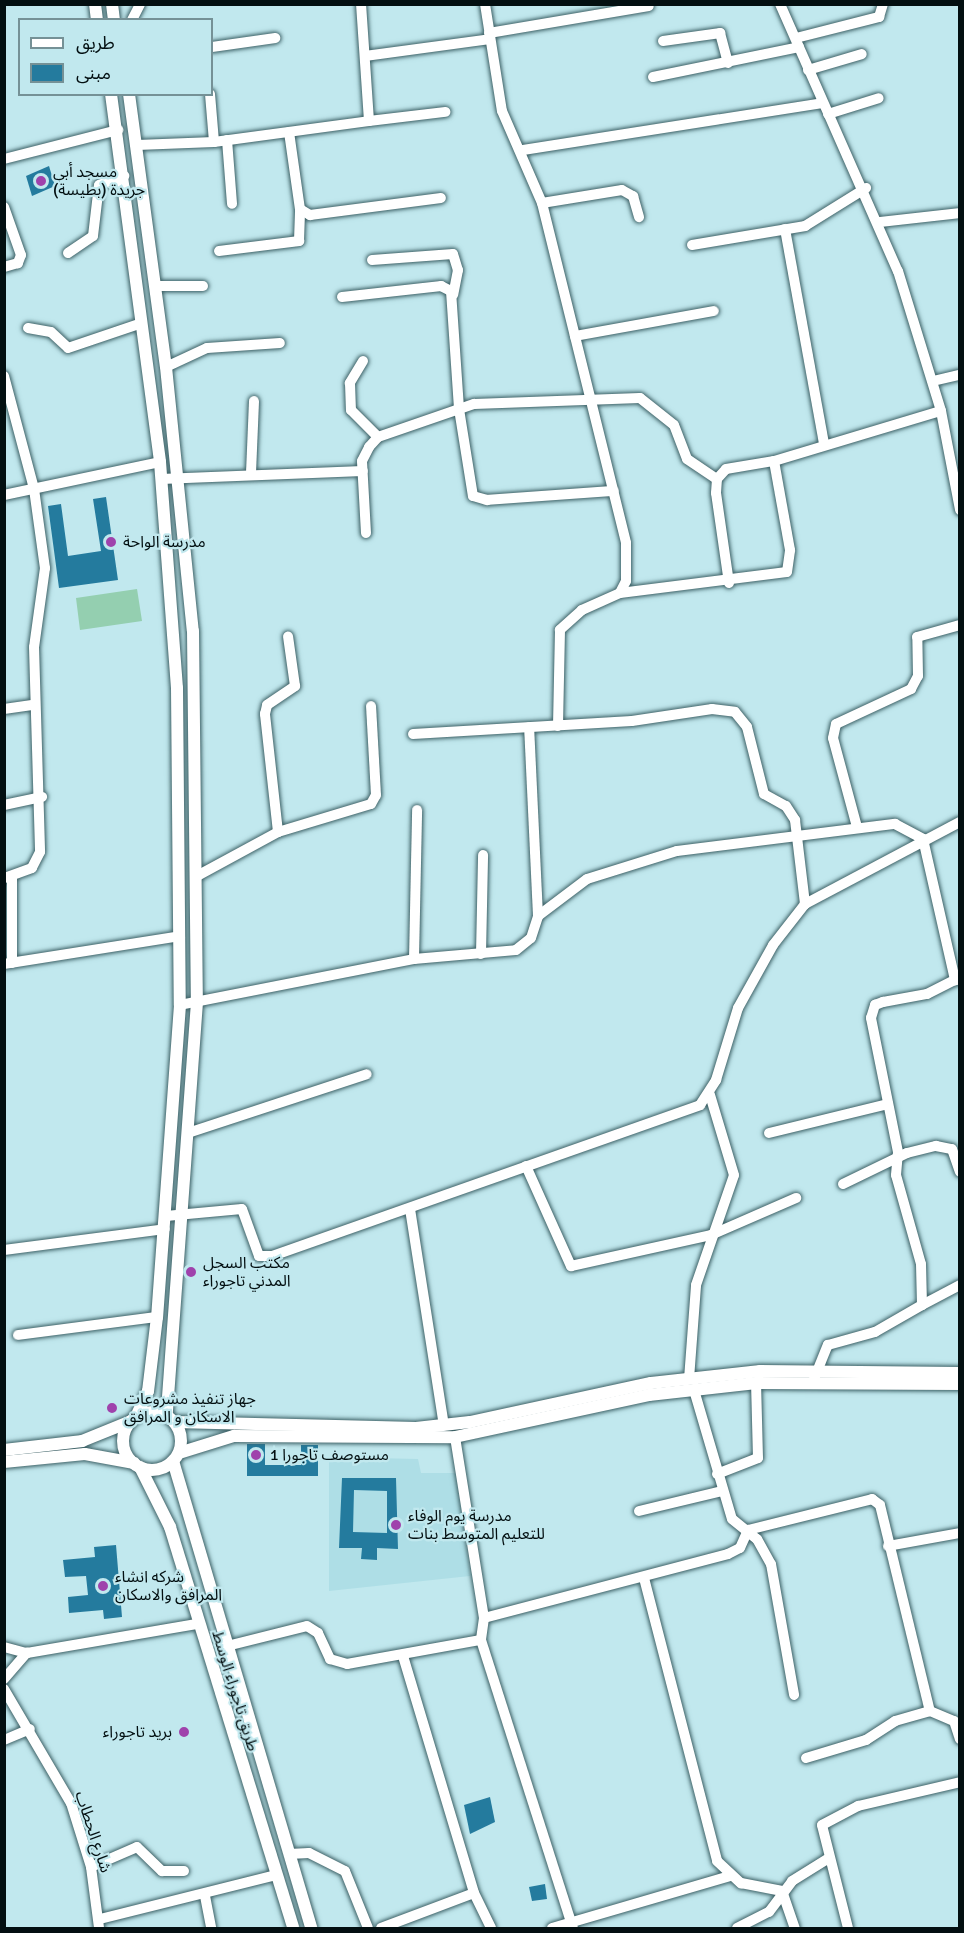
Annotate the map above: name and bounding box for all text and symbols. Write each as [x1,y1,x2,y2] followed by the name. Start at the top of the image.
[18,18,213,96] legend
[76,32,115,54] text: طريق
[76,62,111,84] text: مبنى
[53,162,145,200] place label: مسجد أبي جريدة (بطيسة)
[34,174,48,188] marker: مسجد أبي جريدة (بطيسة)
[123,532,206,552] place label: مدرسة الواحة
[104,535,118,549] marker: مدرسة الواحة
[203,1253,291,1291] place label: مكتب السجل المدني تاجوراء
[184,1265,198,1279] marker: مكتب السجل المدني تاجوراء
[124,1389,256,1427] place label: جهاز تنفيذ مشروعات الاسكان و المرافق
[105,1401,119,1415] marker: جهاز تنفيذ مشروعات الاسكان و المرافق
[270,1445,389,1465] place label: مستوصف تاجورا 1
[247,1446,265,1464] marker: مستوصف تاجورا 1
[408,1506,545,1544] place label: مدرسة يوم الوفاء للتعليم المتوسط بنات
[389,1518,403,1532] marker: مدرسة يوم الوفاء للتعليم المتوسط بنات
[115,1567,222,1605] place label: شركه انشاء المرافق والاسكان
[96,1579,110,1593] marker: شركه انشاء المرافق والاسكان
[208,1628,262,1754] street label: طريق تاجوراء الوسط
[103,1722,172,1742] place label: بريد تاجوراء
[177,1725,191,1739] marker: بريد تاجوراء
[71,1789,115,1875] street label: شارع الحطاب

